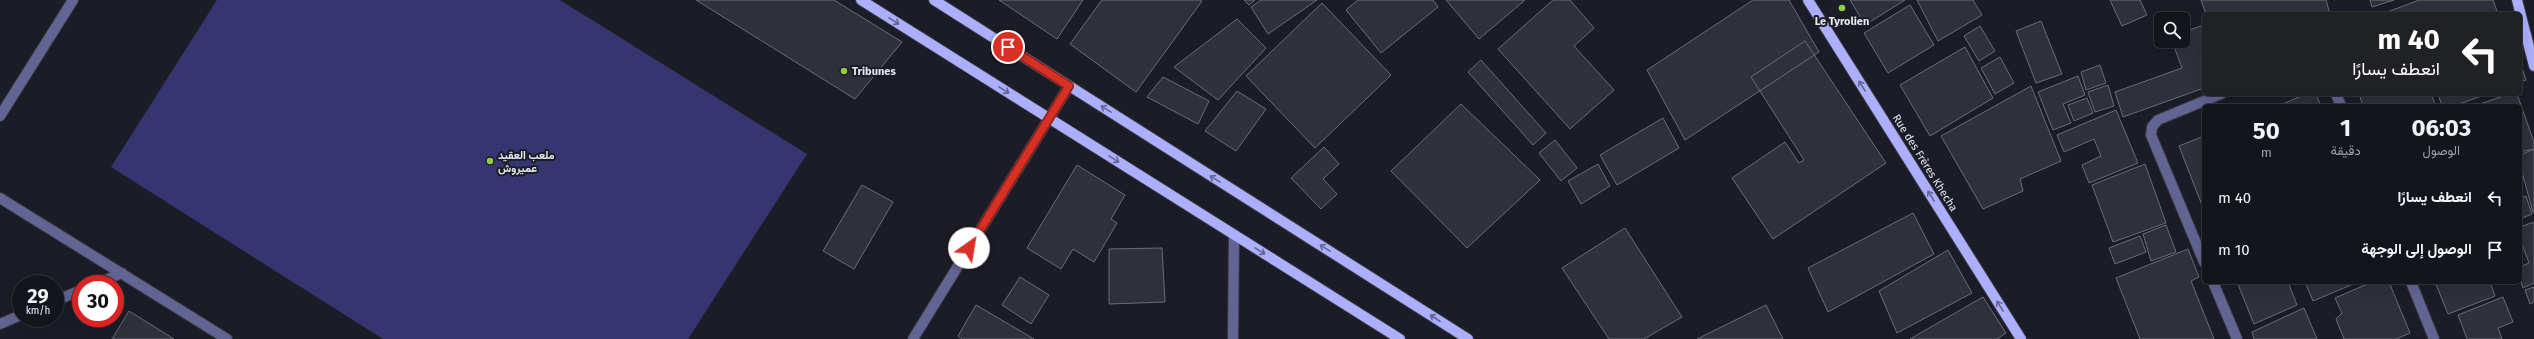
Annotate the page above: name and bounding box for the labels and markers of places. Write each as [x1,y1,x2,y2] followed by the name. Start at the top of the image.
[1837,3,1847,13] marker: Le Tyrolien
[1815,15,1869,28] place label: Le Tyrolien
[991,30,1025,64] pin
[852,65,896,78] place label: Tribunes
[839,66,849,76] marker: Tribunes
[498,149,555,175] place label: ملعب العقيد عميروش
[485,156,495,166] marker: ملعب العقيد عميروش

